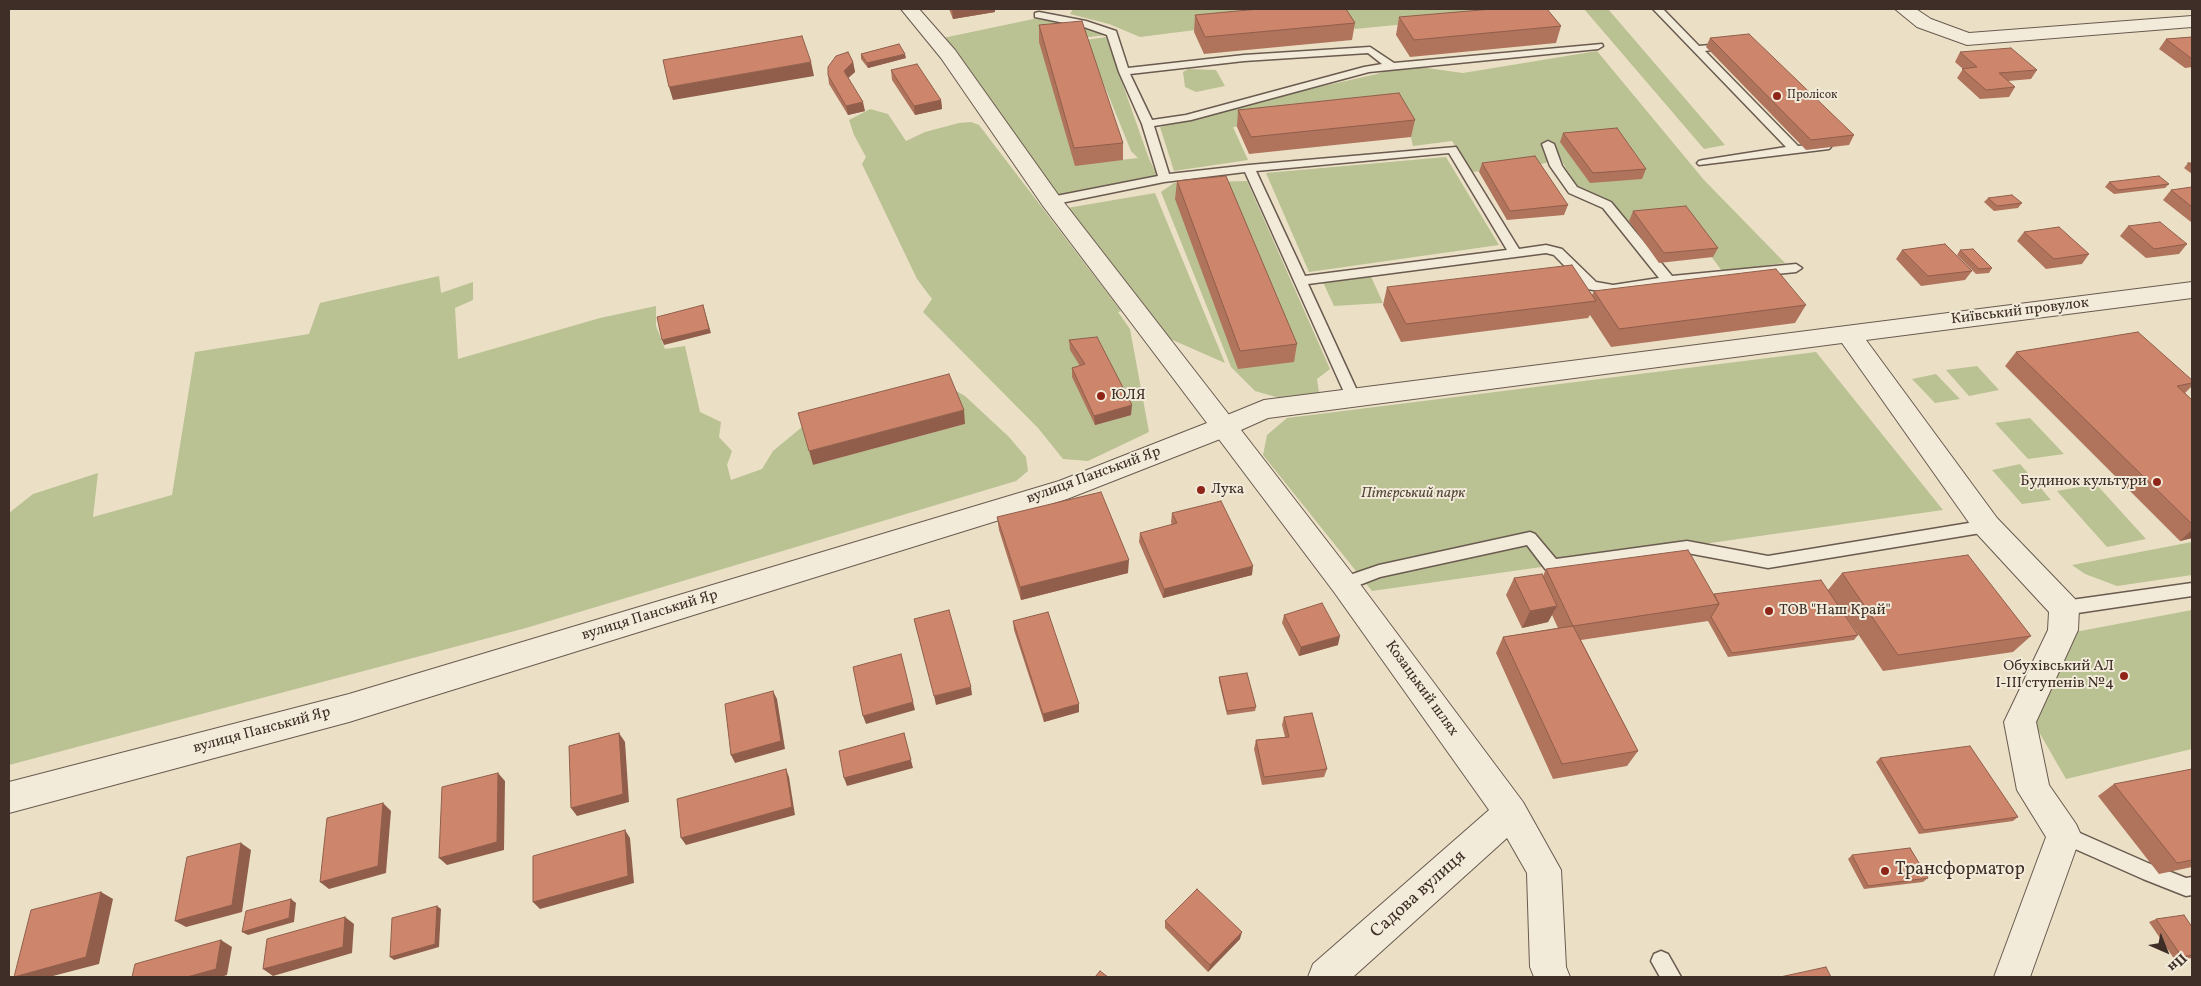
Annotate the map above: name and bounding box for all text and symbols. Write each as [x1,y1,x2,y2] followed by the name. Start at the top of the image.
[1787,89,1837,103] place label: Пролісок
[1771,90,1783,102] marker: Пролісок
[1950,295,2090,329] street label: Київський провулок
[1111,387,1146,405] place label: ЮЛЯ
[1095,390,1107,402] marker: ЮЛЯ
[1025,443,1163,509] street label: вулиця Панський Яр
[2020,473,2147,491] place label: Будинок культури
[2151,476,2163,488] marker: Будинок культури
[1211,481,1244,499] place label: Лука
[1195,484,1207,496] marker: Лука
[1361,485,1465,503] park label: Пітєрський парк
[580,587,720,645] street label: вулиця Панський Яр
[1779,602,1891,620] place label: ТОВ "Наш Край"
[1763,605,1775,617] marker: ТОВ "Наш Край"
[1380,638,1462,740] street label: Козацький шлях
[1995,658,2114,693] place label: Обухівський АЛ І-ІІІ ступенів №4
[2118,670,2130,682] marker: Обухівський АЛ І-ІІІ ступенів №4
[191,704,333,758] street label: вулиця Панський Яр
[1367,846,1471,944] street label: Садова вулиця
[1895,860,2025,882] place label: Трансформатор
[1879,865,1891,877] marker: Трансформатор
[2141,926,2191,976] north arrow
[2163,948,2191,976] text: Пн

